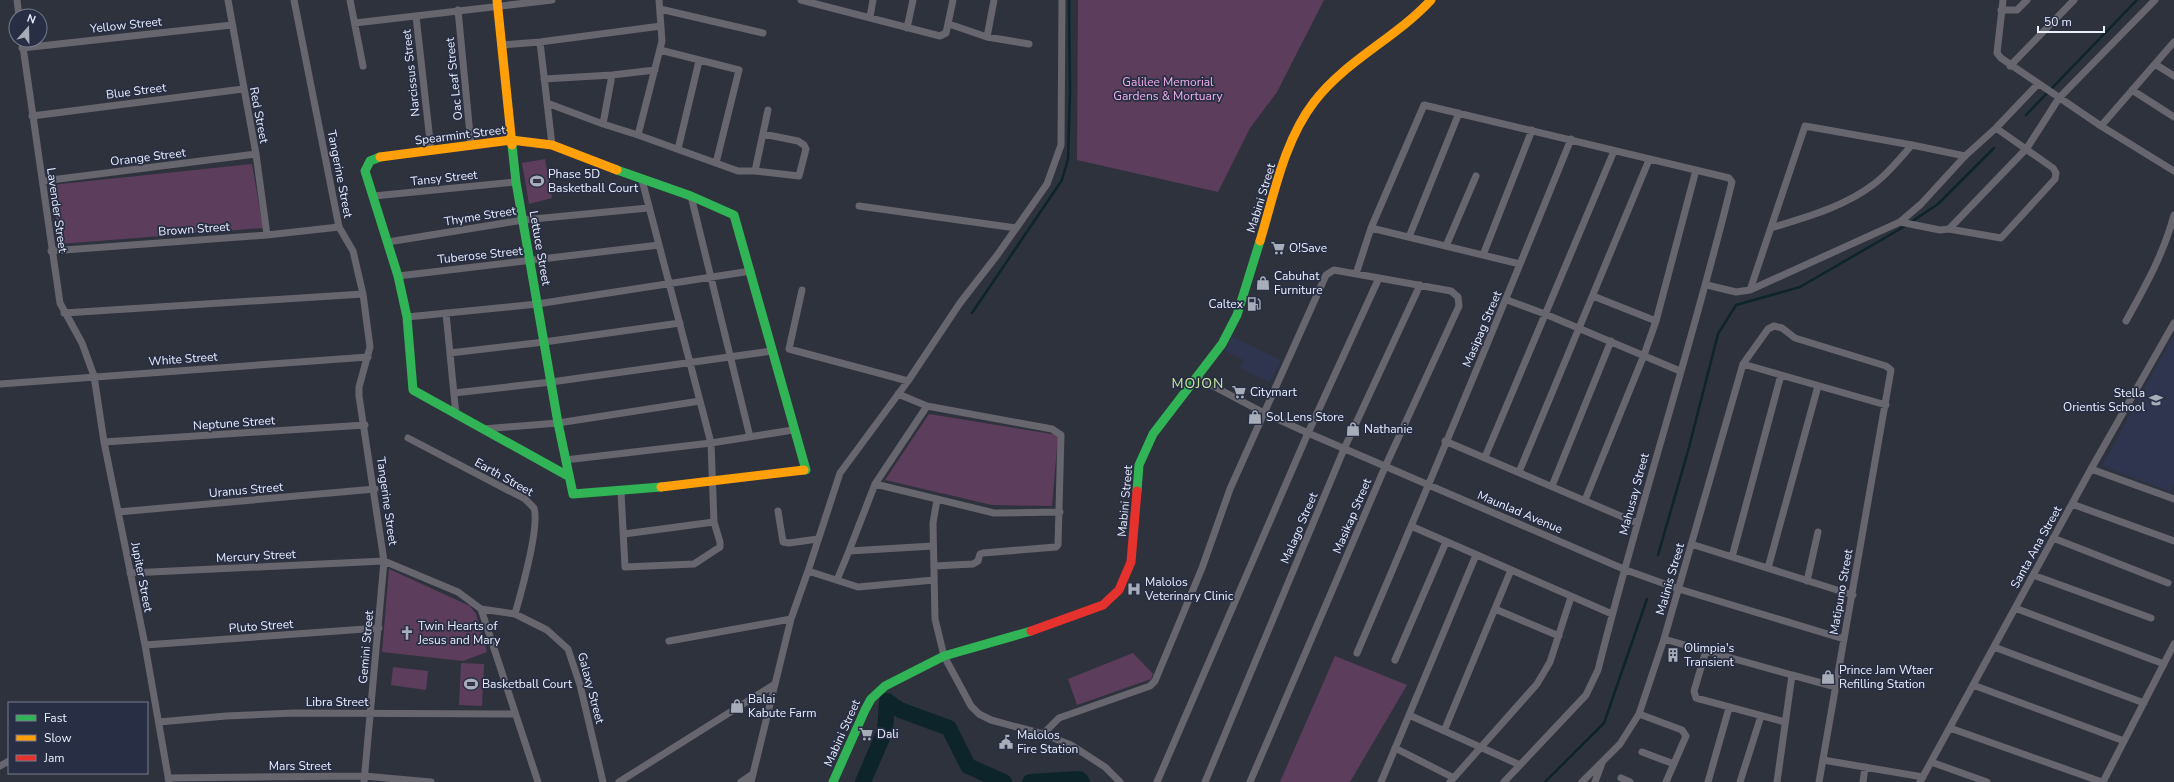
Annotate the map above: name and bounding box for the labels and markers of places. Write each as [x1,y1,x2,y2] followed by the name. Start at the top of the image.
[548,166,639,196] place label: Phase 5D Basketball Court
[529,173,545,189] sports icon: Phase 5D Basketball Court
[1270,240,1286,256] supermarket icon: O!Save
[1289,240,1327,256] place label: O!Save
[1274,268,1323,298] place label: Cabuhat Furniture
[1255,275,1271,291] shop icon: Cabuhat Furniture
[1209,296,1244,312] place label: Caltex
[1246,296,1262,312] fuel station icon: Caltex
[1231,384,1247,400] supermarket icon: Citymart
[1250,384,1298,400] place label: Citymart
[2063,385,2145,415] place label: Stella Orientis School
[2148,392,2164,408] school or university icon: Stella Orientis School
[1247,409,1263,425] shop icon: Sol Lens Store
[1266,409,1344,425] place label: Sol Lens Store
[1345,421,1361,437] shop icon: Nathanie
[1364,421,1413,437] place label: Nathanie
[1144,574,1234,604] place label: Malolos Veterinary Clinic
[1126,581,1142,597] hospital icon: Malolos Veterinary Clinic
[417,618,501,648] place label: Twin Hearts of Jesus and Mary
[399,625,415,641] church icon: Twin Hearts of Jesus and Mary
[1684,640,1735,670] place label: Olimpia's Transient
[1665,647,1681,663] building icon: Olimpia's Transient
[1839,662,1934,692] place label: Prince Jam Wtaer Refilling Station
[1820,669,1836,685] shop icon: Prince Jam Wtaer Refilling Station
[463,676,479,692] sports icon: Basketball Court
[482,676,573,692] place label: Basketball Court
[748,691,816,721] place label: Balai Kabute Farm
[729,698,745,714] shop icon: Balai Kabute Farm
[858,726,874,742] supermarket icon: Dali
[877,726,899,742] place label: Dali
[1017,727,1078,757] place label: Malolos Fire Station
[998,734,1014,750] public building icon: Malolos Fire Station

